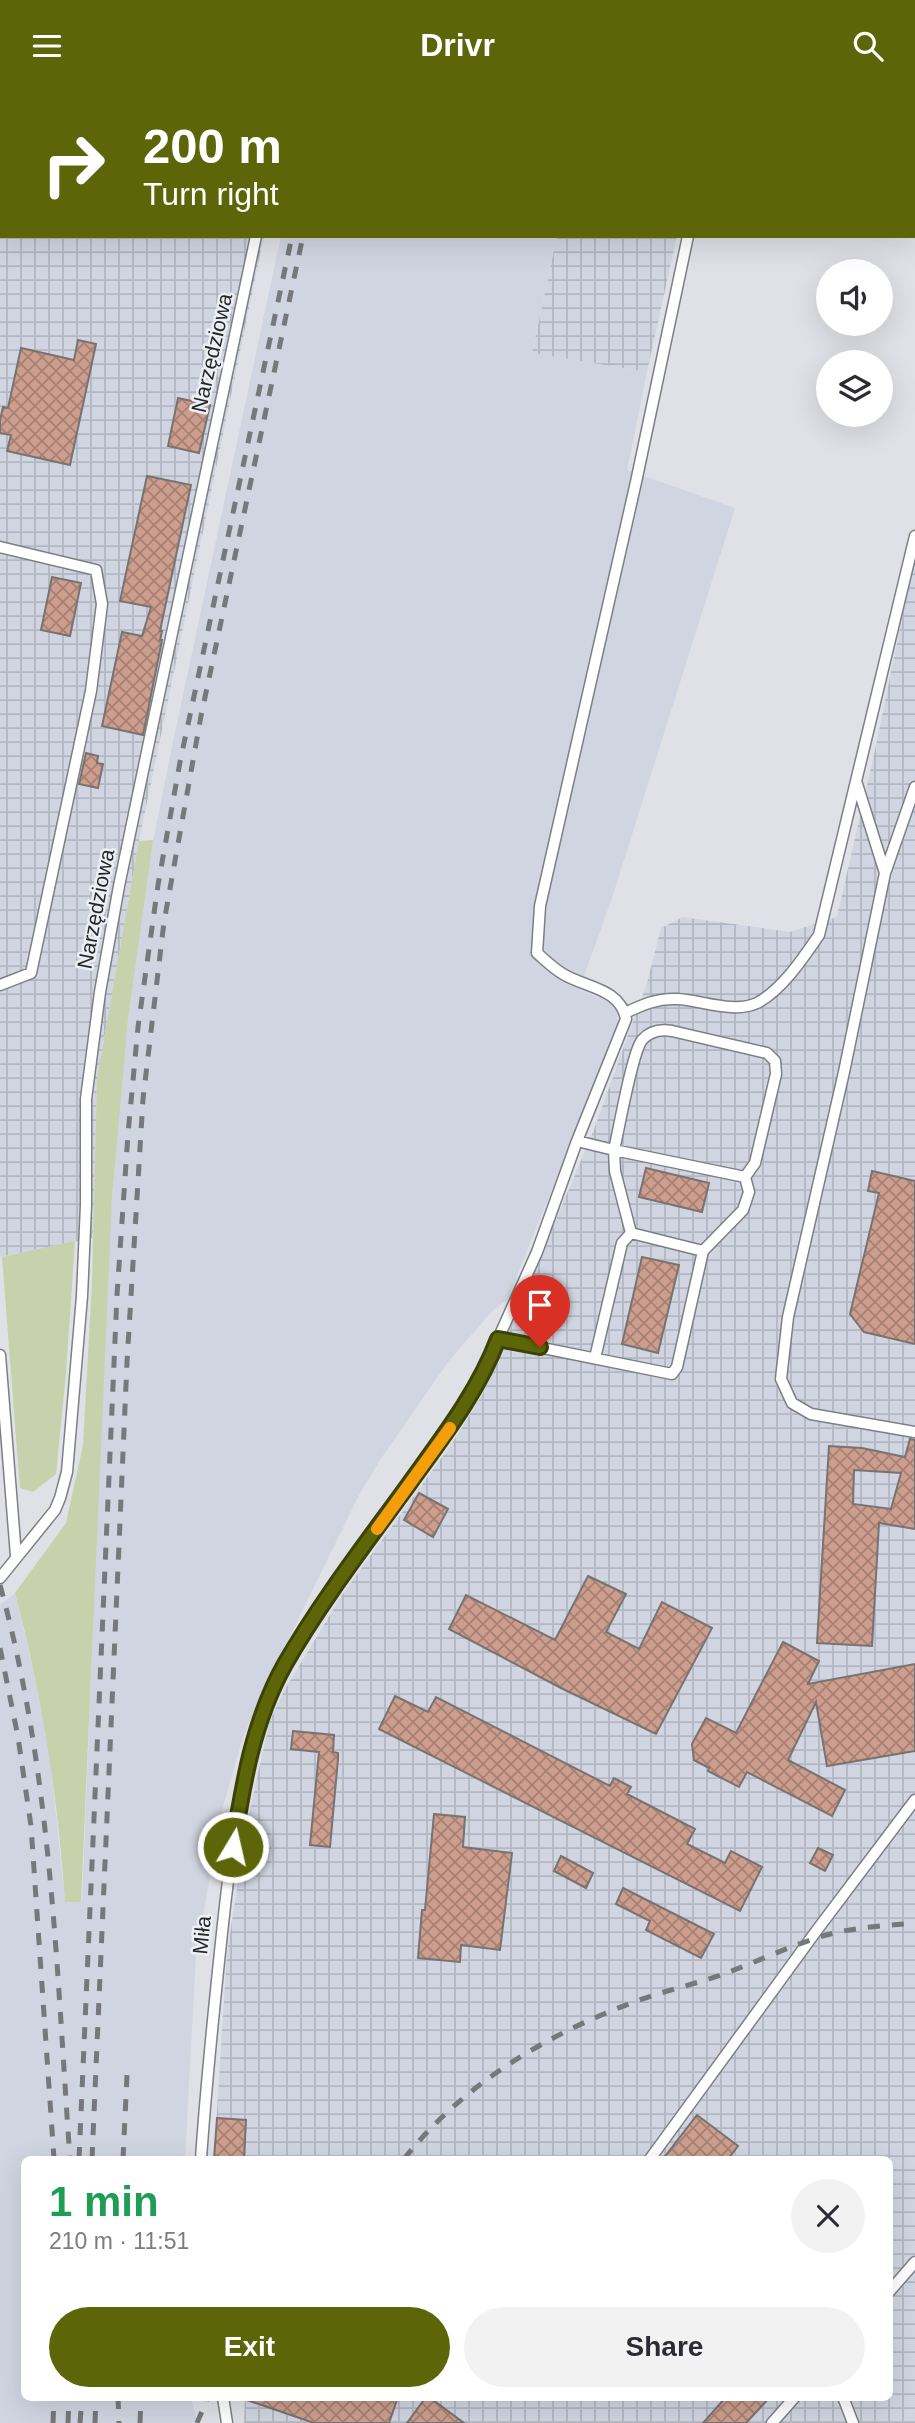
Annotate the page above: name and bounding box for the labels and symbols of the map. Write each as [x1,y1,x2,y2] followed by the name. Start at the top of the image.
[187,291,236,415] street label: Narzędziowa
[73,847,118,971] street label: Narzędziowa
[510,1275,570,1347] pin
[196,1810,270,1884] position arrow
[188,1914,215,1955] street label: Miła

